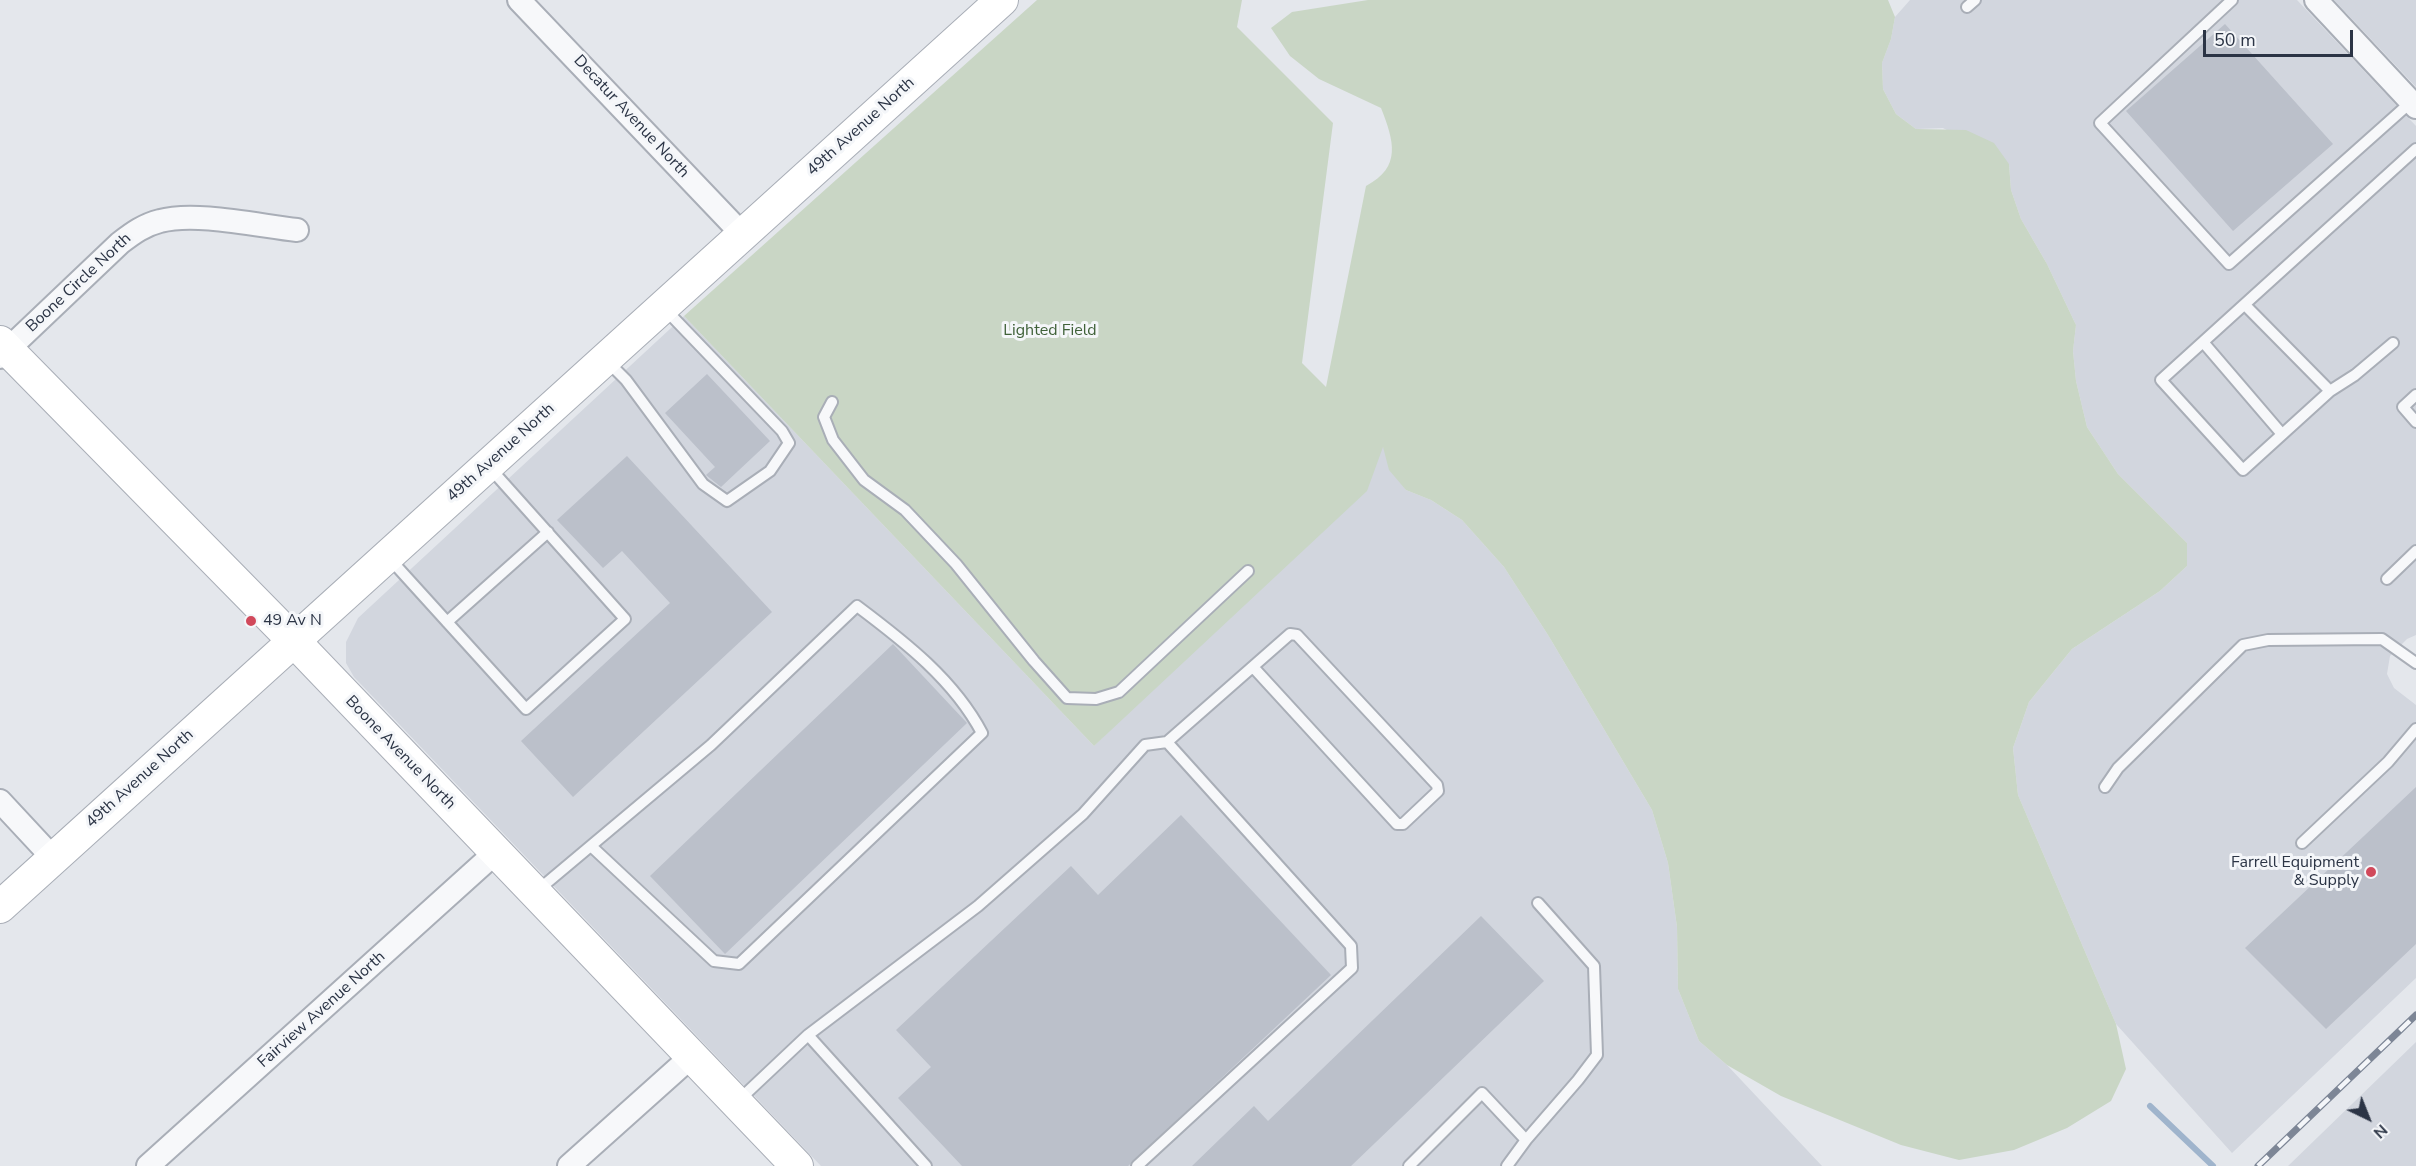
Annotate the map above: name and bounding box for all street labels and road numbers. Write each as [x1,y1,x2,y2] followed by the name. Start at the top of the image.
[569,52,693,182] street label: Decatur Avenue North
[803,74,919,180] street label: 49th Avenue North
[22,229,136,337] street label: Boone Circle North
[443,400,559,506] street label: 49th Avenue North
[341,692,459,814] street label: Boone Avenue North
[82,726,198,832] street label: 49th Avenue North
[254,948,390,1072] street label: Fairview Avenue North

